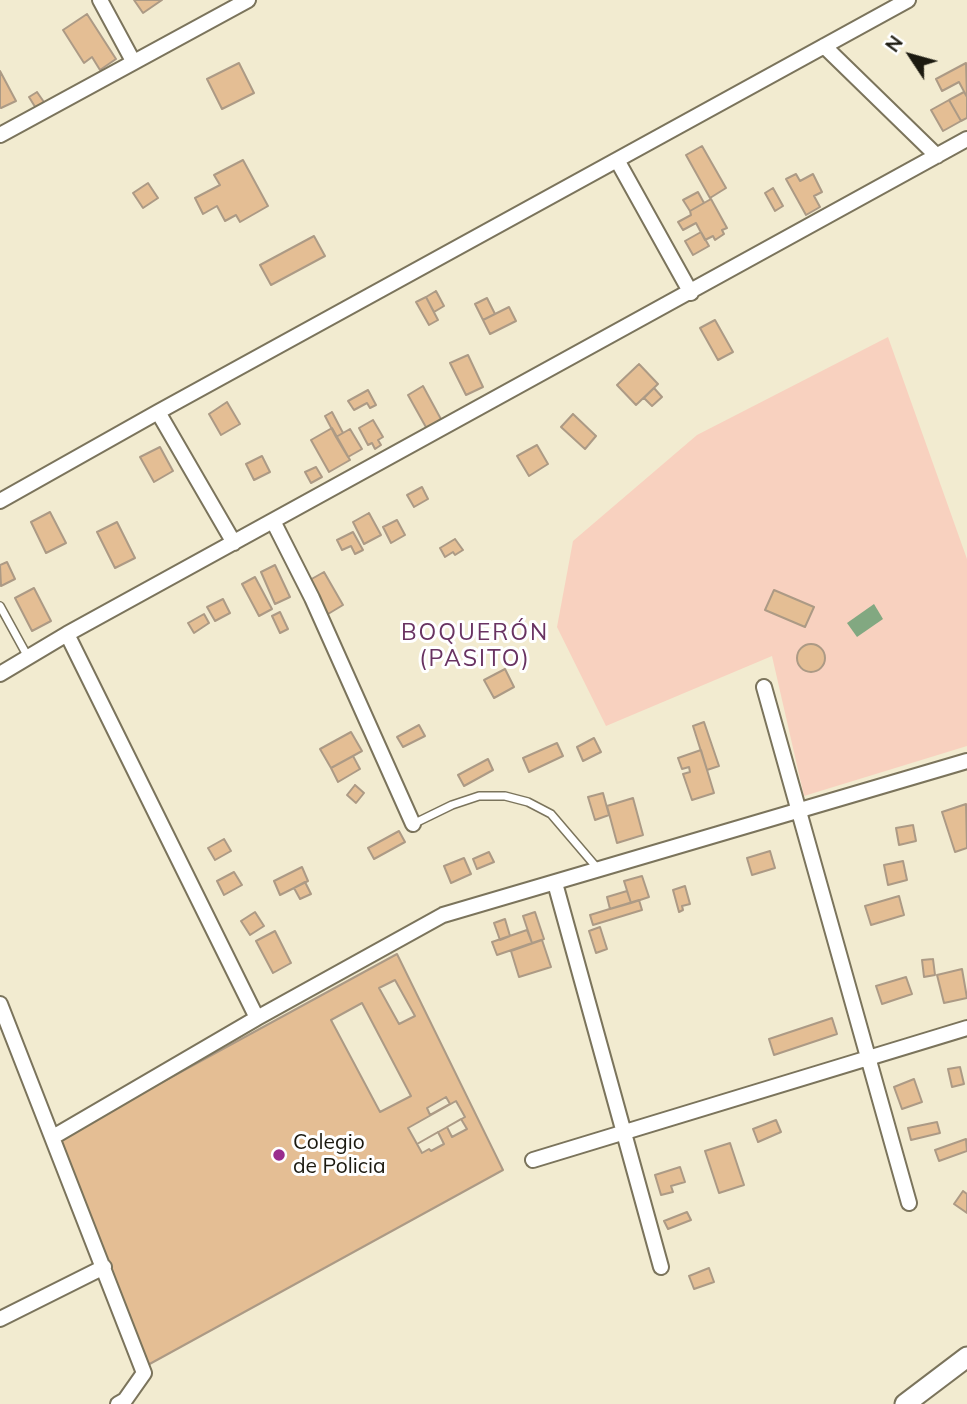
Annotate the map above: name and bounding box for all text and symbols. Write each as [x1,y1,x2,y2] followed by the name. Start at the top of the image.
[876,21,946,91] north arrow
[880,31,908,57] text: N
[402,619,548,673] district label: BOQUERÓN (PASITO)
[293,1130,386,1180] place label: Colegio de Policia
[271,1147,287,1163] marker: Colegio de Policia

